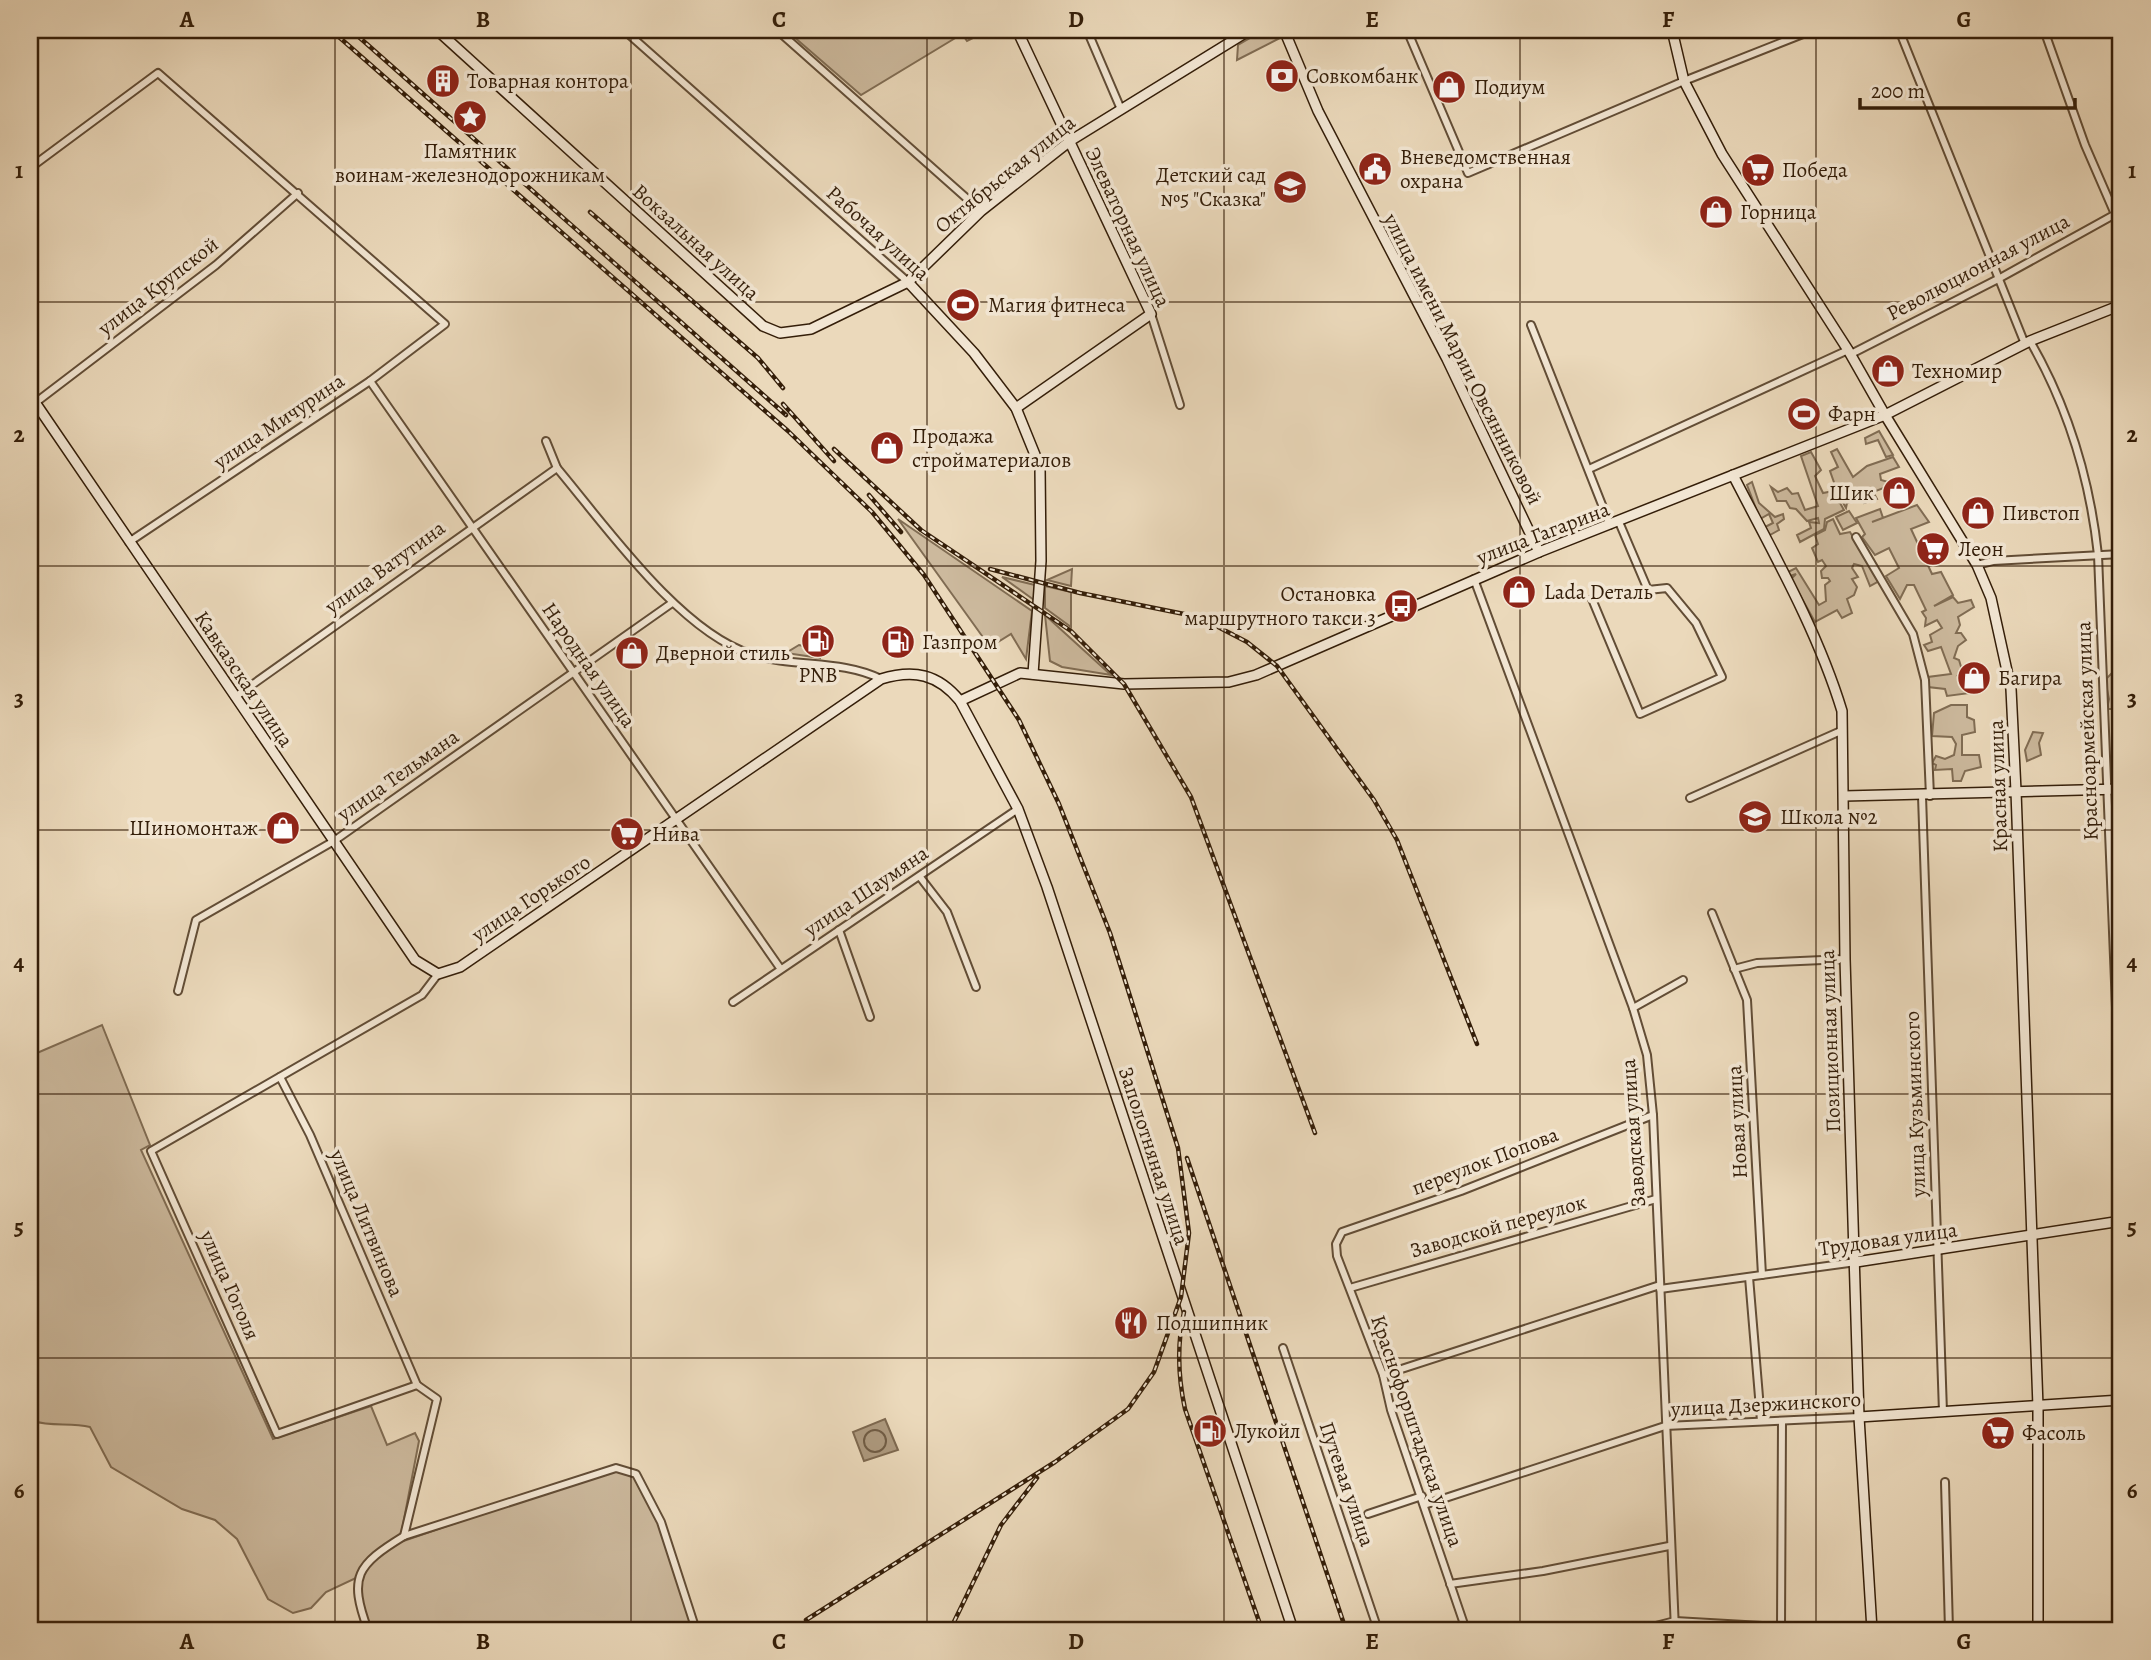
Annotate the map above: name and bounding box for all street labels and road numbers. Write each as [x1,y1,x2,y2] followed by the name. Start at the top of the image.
[929,108,1081,239] street label: Октябрьская улица
[1079,142,1177,312] street label: Элеваторная улица
[626,177,766,307] street label: Вокзальная улица
[820,179,936,287] street label: Рабочая улица
[1882,207,2075,327] street label: Революционная улица
[1377,208,1549,510] street label: улица имени Марии Овсянниковой
[91,230,224,342] street label: улица Крупской
[207,367,350,476] street label: улица Мичурина
[1472,495,1614,572] street label: улица Гагарина
[318,514,451,621] street label: улица Ватутина
[535,597,643,733] street label: Народная улица
[188,605,300,753] street label: Кавказская улица
[2069,621,2105,841] street label: Красноармейская улица
[1982,719,2014,853] street label: Красная улица
[331,722,465,828] street label: улица Тельмана
[797,839,934,944] street label: улица Шаумяна
[465,848,596,949] street label: улица Горького
[1813,949,1847,1133] street label: Позиционная улица
[1898,1010,1932,1199] street label: улица Кузьминского
[1614,1057,1652,1208] street label: Заводская улица
[1112,1063,1196,1249] street label: Заполотняная улица
[1720,1064,1754,1179] street label: Новая улица
[1408,1120,1563,1202] street label: переулок Попова
[323,1144,411,1301] street label: улица Литвинова
[1407,1187,1589,1265] street label: Заводской переулок
[1817,1215,1959,1263] street label: Трудовая улица
[193,1225,267,1344] street label: улица Гоголя
[1364,1311,1470,1551] street label: Краснофорштадская улица
[1669,1385,1862,1423] street label: улица Дзержинского
[1313,1418,1382,1550] street label: Путевая улица

